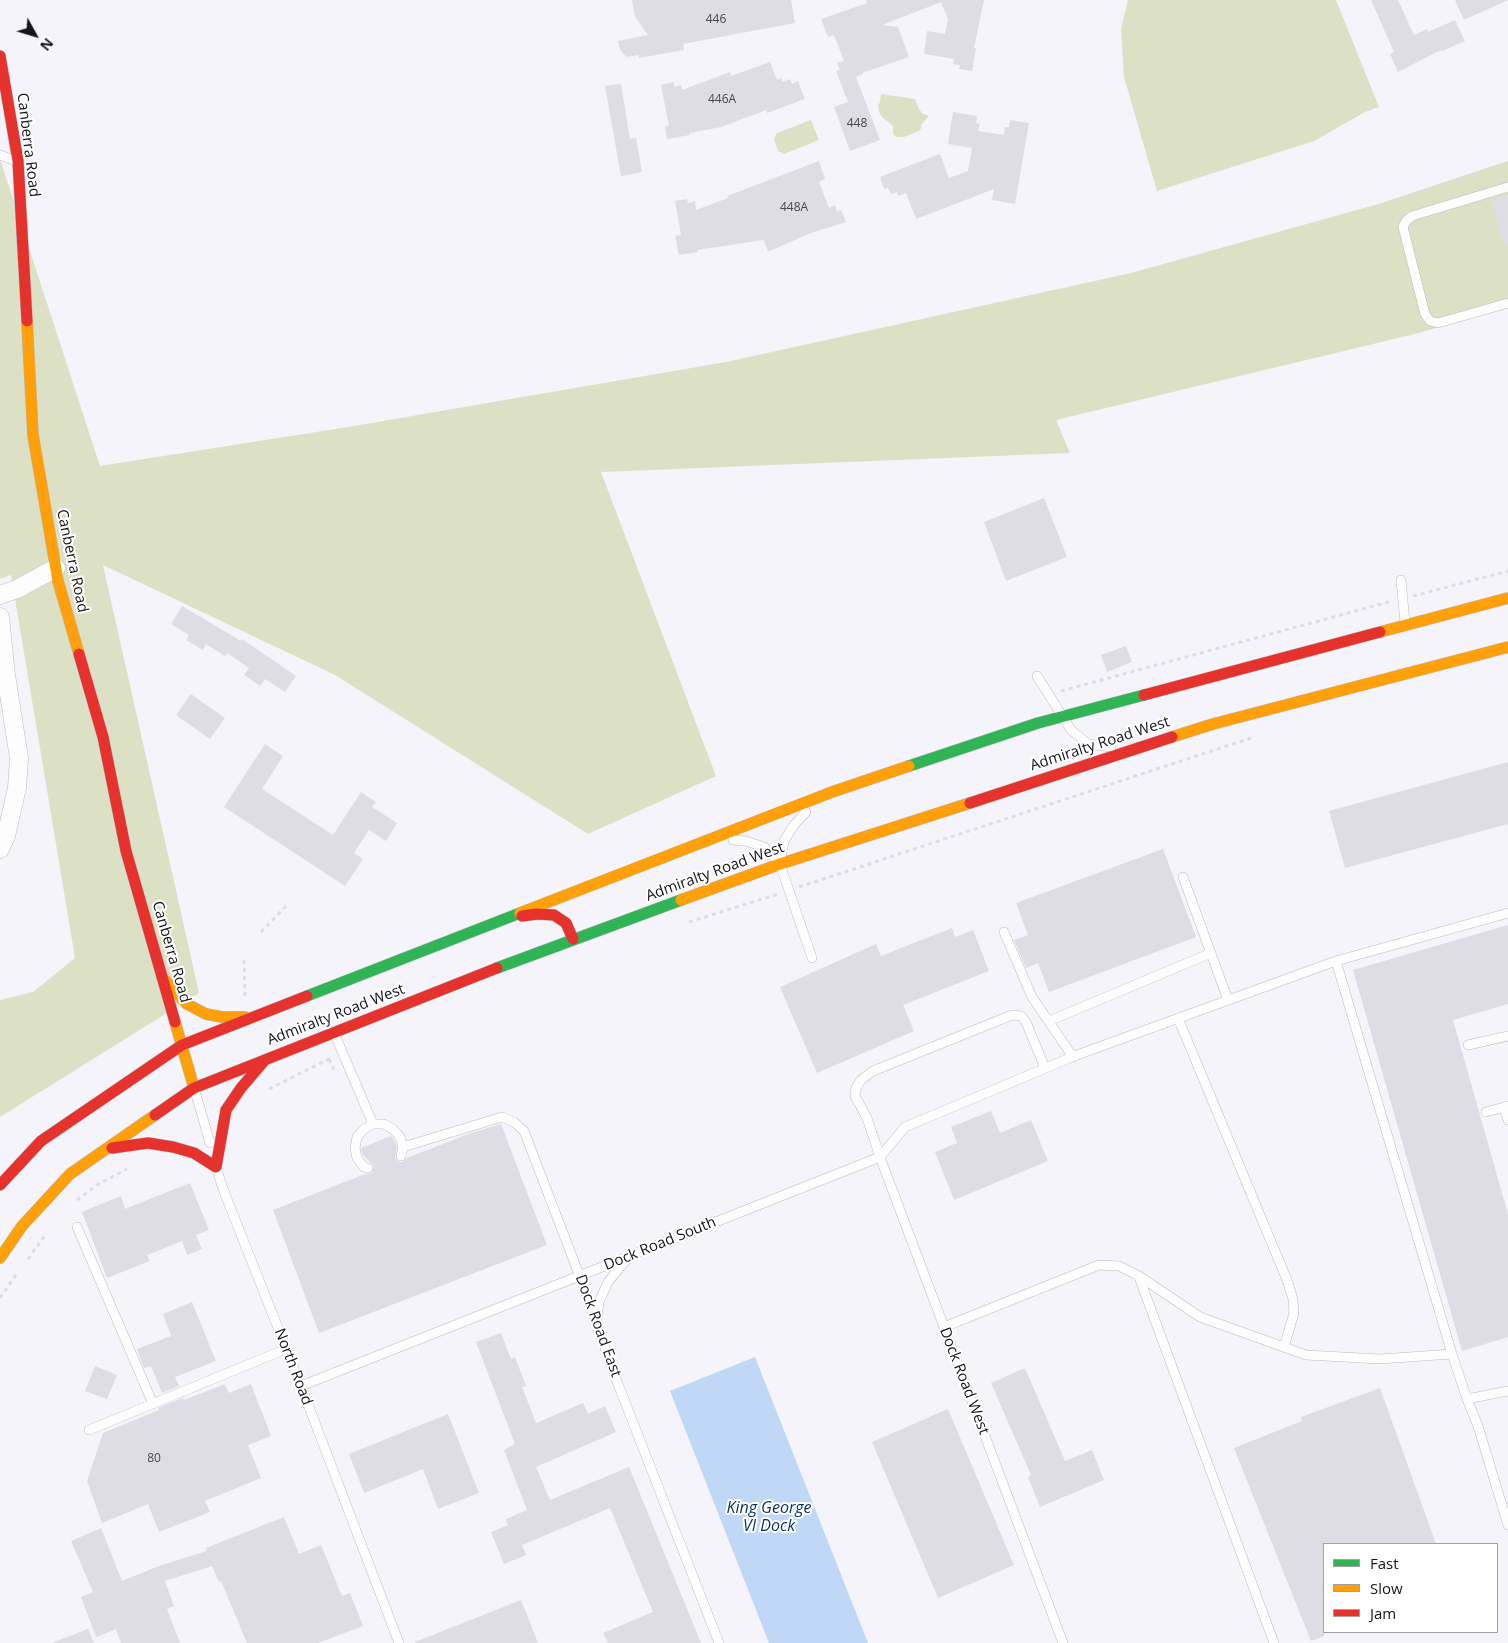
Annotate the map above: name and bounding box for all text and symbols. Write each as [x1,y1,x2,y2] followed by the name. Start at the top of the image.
[10,10,60,60] north arrow
[706,13,726,27] house number: 446
[36,34,58,55] text: N
[13,92,43,198] street label: Canberra Road
[708,93,736,107] house number: 446A
[847,117,867,131] house number: 448
[780,201,808,215] house number: 448A
[52,508,92,614] street label: Canberra Road
[1028,713,1172,775] street label: Admiralty Road West
[643,839,787,905] street label: Admiralty Road West
[148,899,194,1005] street label: Canberra Road
[265,980,407,1050] street label: Admiralty Road West
[601,1213,719,1275] street label: Dock Road South
[571,1272,625,1380] street label: Dock Road East
[935,1325,993,1437] street label: Dock Road West
[270,1326,316,1408] street label: North Road
[147,1452,161,1466] house number: 80
[726,1498,812,1536] water label: King George VI Dock
[1323,1543,1498,1633] legend
[1370,1553,1399,1573] text: Fast
[1370,1578,1403,1598] text: Slow
[1370,1603,1396,1623] text: Jam

